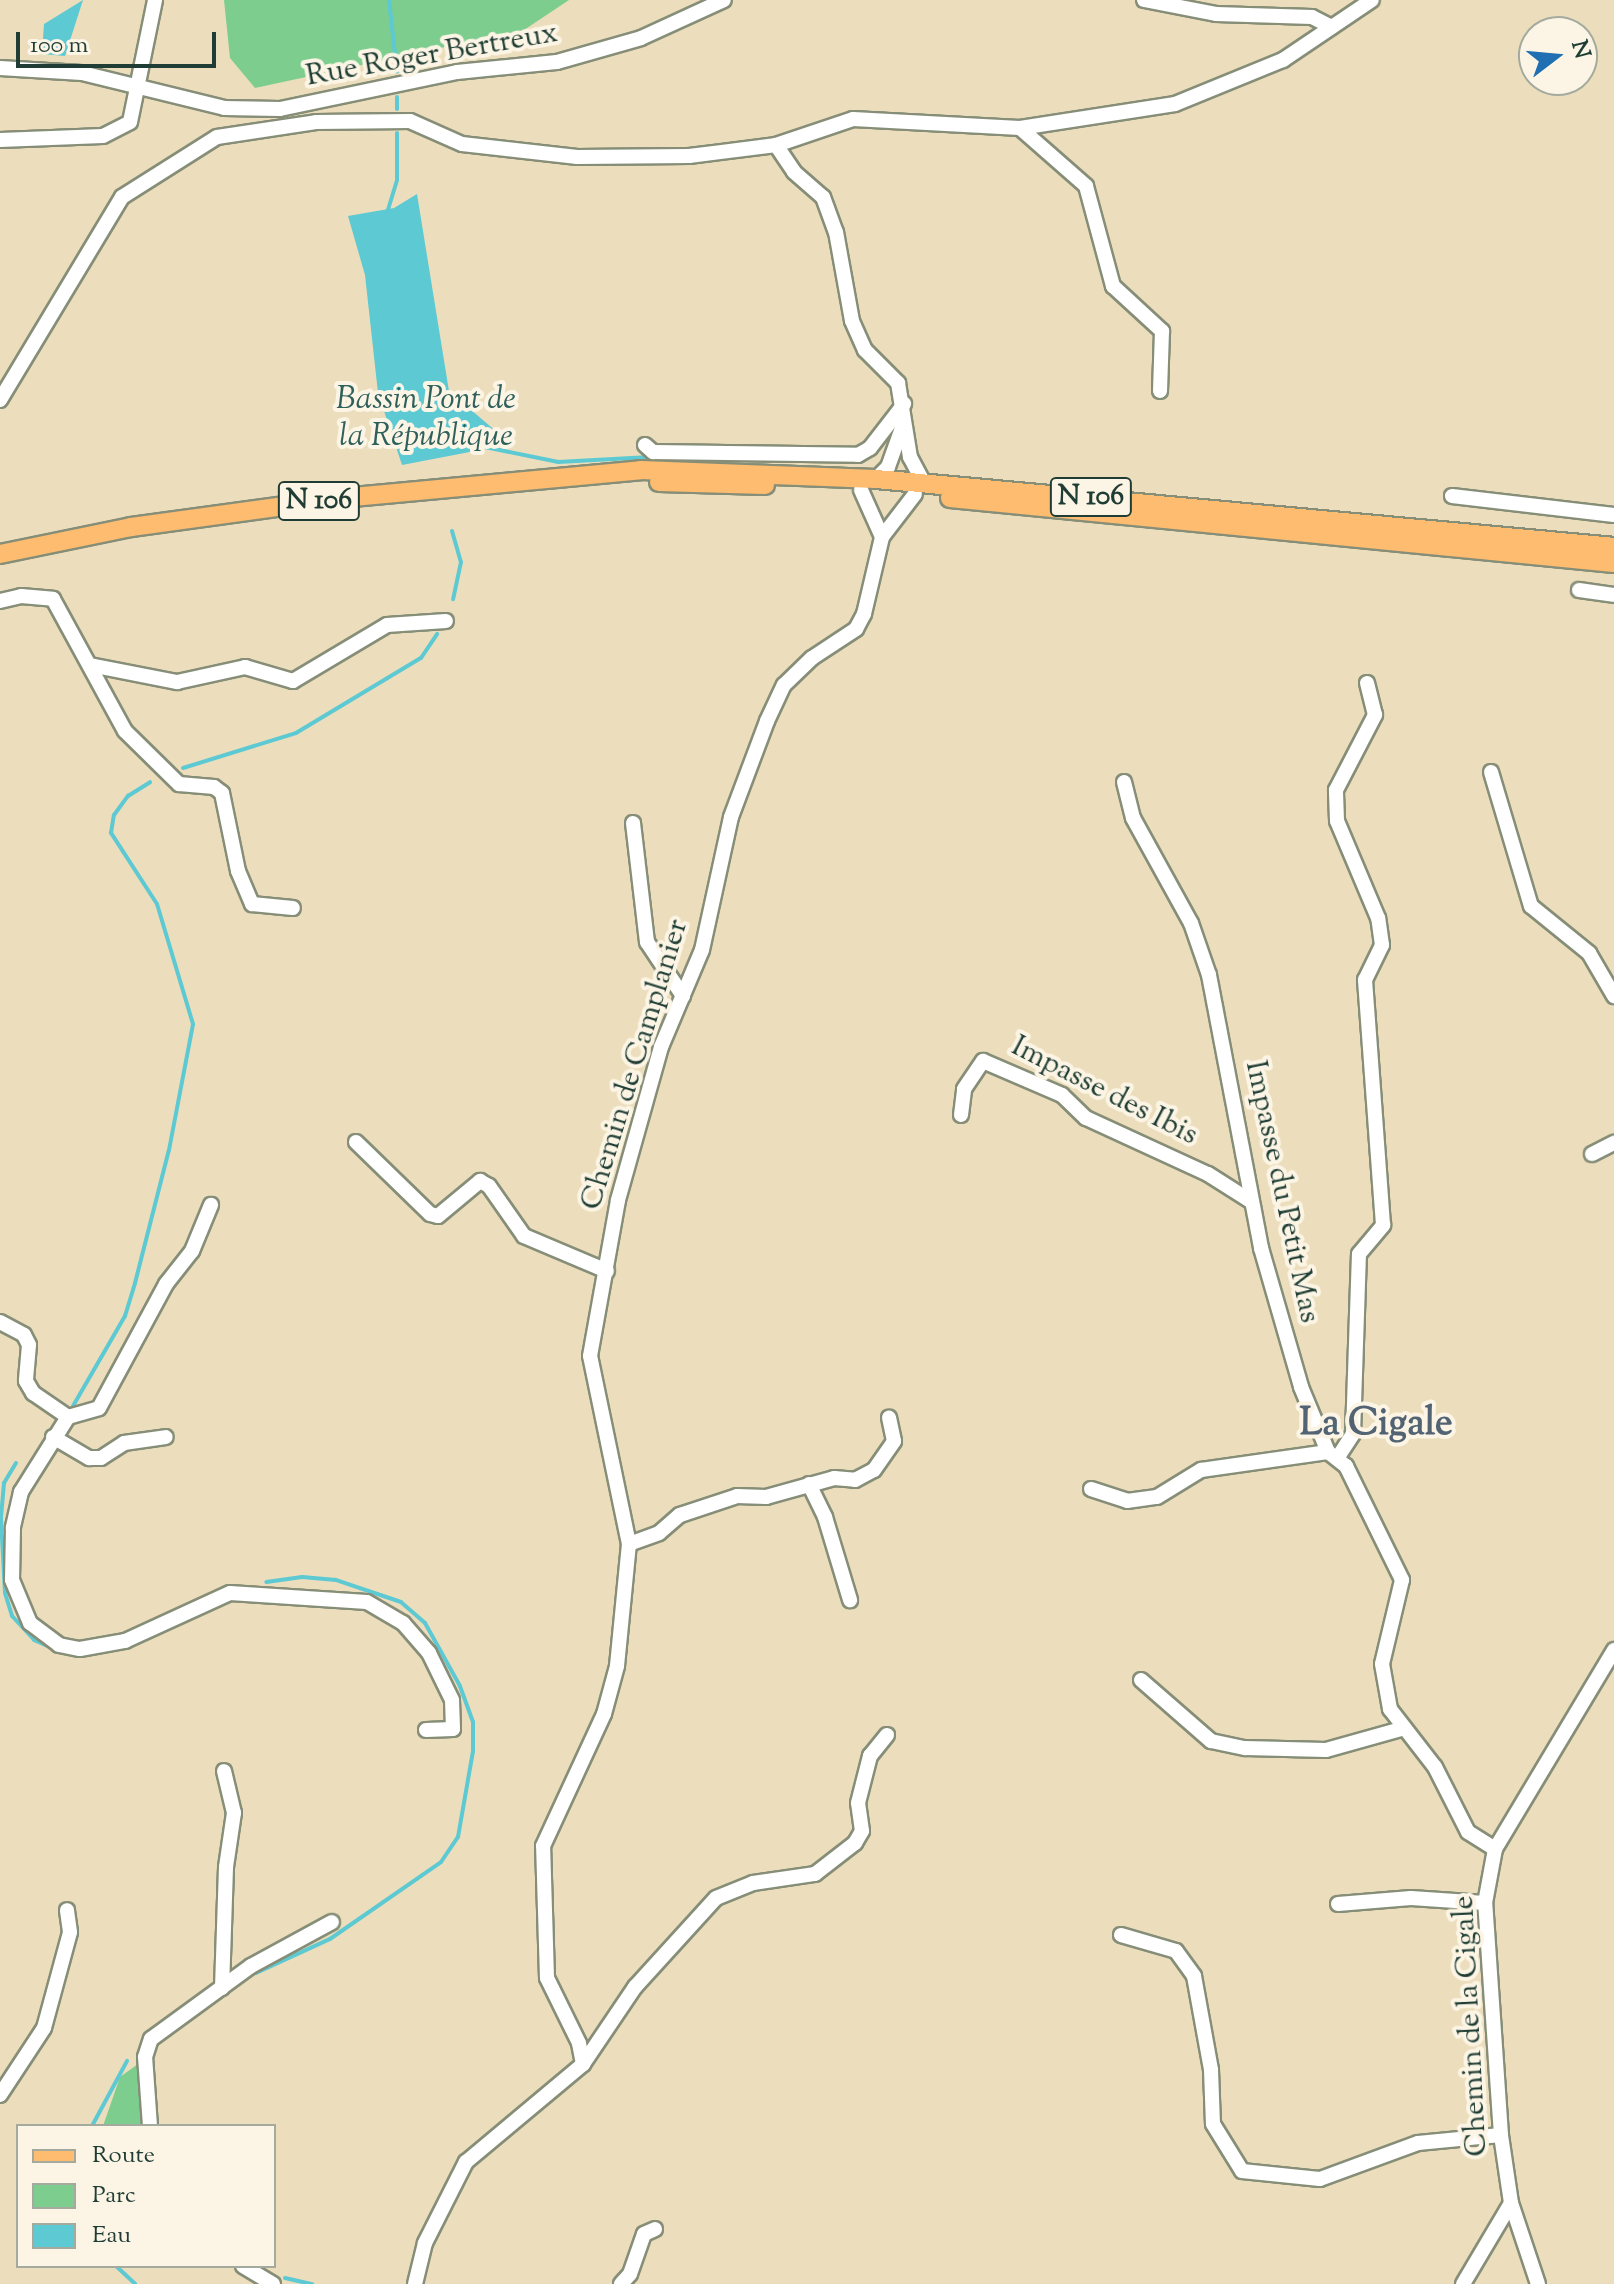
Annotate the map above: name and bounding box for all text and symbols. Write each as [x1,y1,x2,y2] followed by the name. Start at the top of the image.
[20,16,220,66] scale bar
[303,16,561,96] street label: Rue Roger Bertreux
[1518,16,1598,96] north arrow
[30,29,88,63] text: 100 m
[1561,37,1597,63] text: N
[336,382,516,457] water label: Bassin Pont de la République
[1049,473,1133,521] road number: N 106
[277,477,361,525] road number: N 106
[575,915,697,1215] street label: Chemin de Camplanier
[1005,1030,1203,1154] street label: Impasse des Ibis
[1236,1058,1326,1326] street label: Impasse du Petit Mas
[1299,1403,1453,1449] district label: La Cigale
[1447,1895,1497,2157] street label: Chemin de la Cigale
[16,2124,276,2268] legend
[92,2139,155,2173] text: Route
[92,2179,136,2213] text: Parc
[92,2219,131,2253] text: Eau

